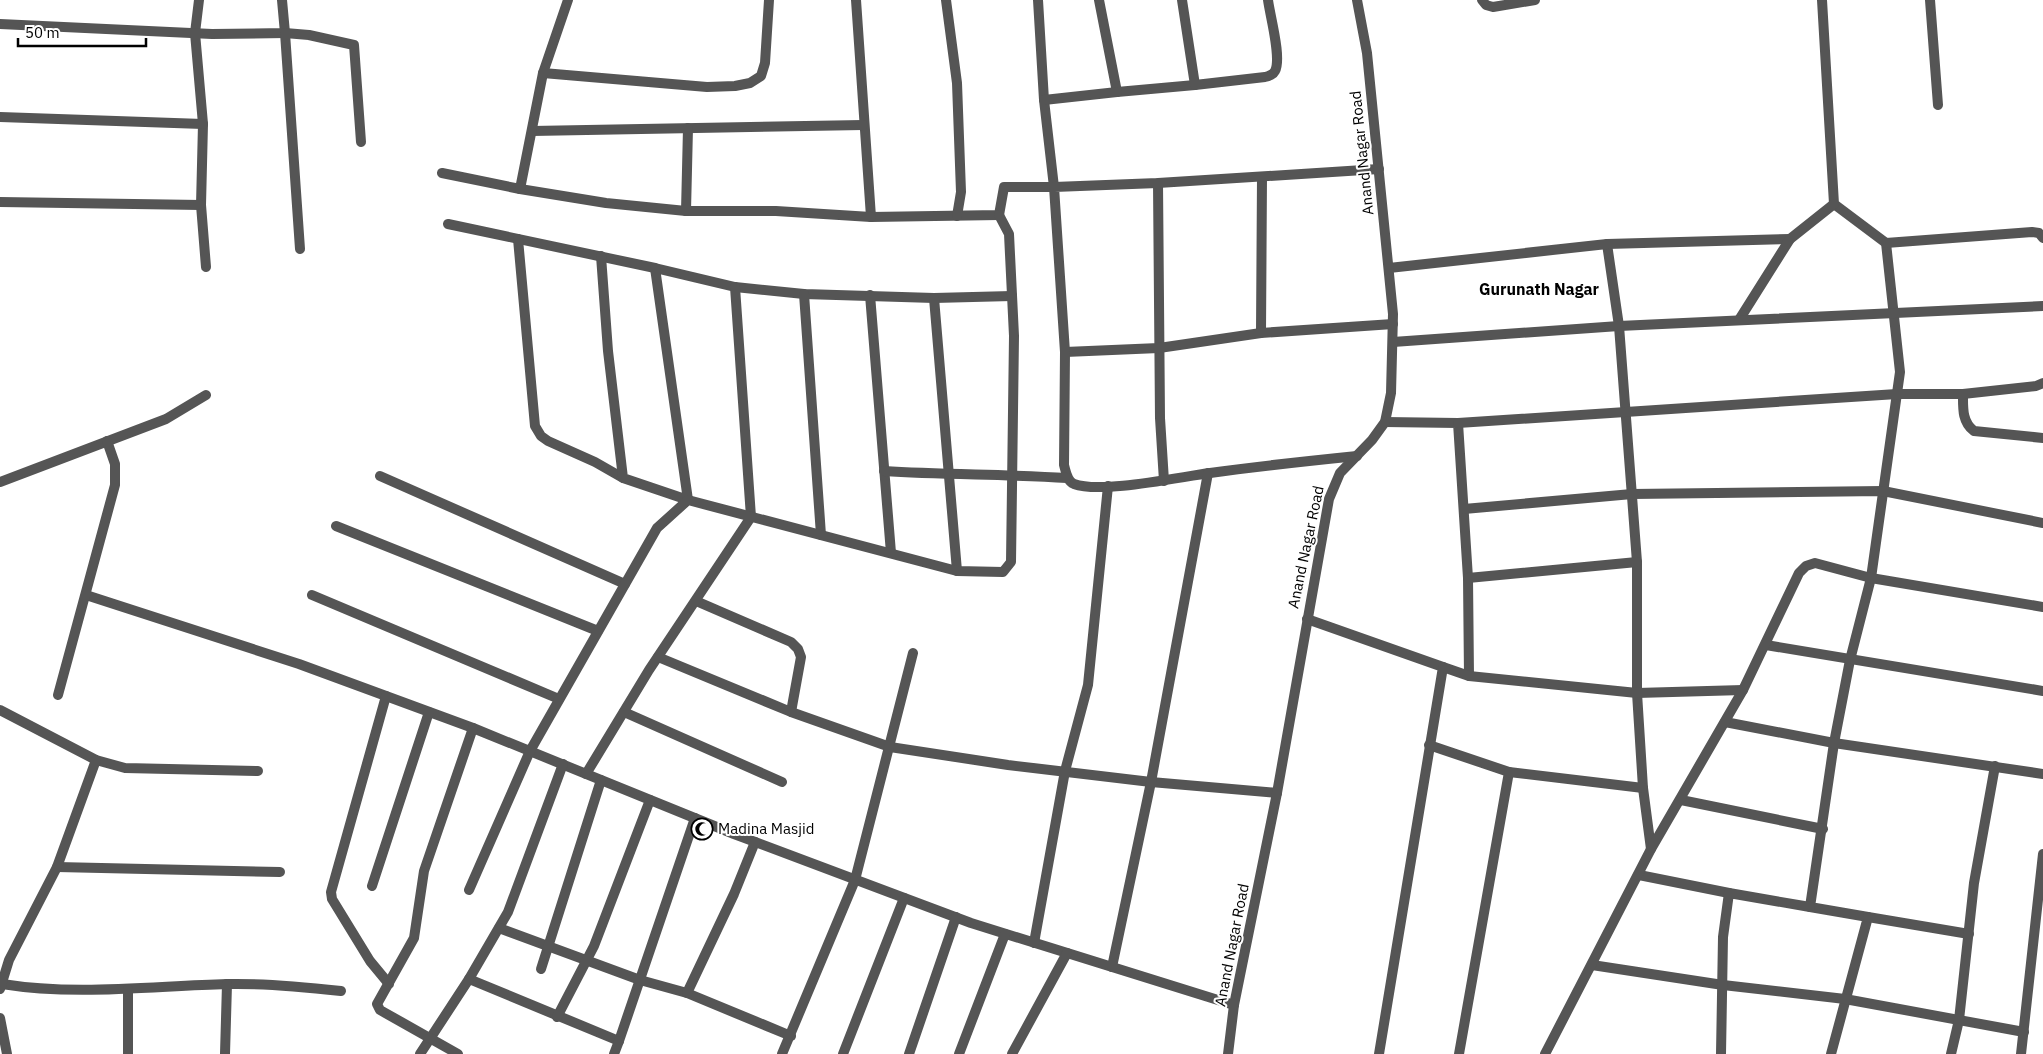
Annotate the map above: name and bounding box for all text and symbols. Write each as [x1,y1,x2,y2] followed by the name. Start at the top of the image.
[18,15,145,47] scale bar
[25,23,60,42] text: 50 m
[1346,90,1377,216] street label: Anand Nagar Road
[1479,279,1600,299] district label: Gurunath Nagar
[1283,484,1328,610] street label: Anand Nagar Road
[690,817,714,841] mosque icon: Madina Masjid
[718,819,814,838] place label: Madina Masjid
[1210,882,1253,1008] street label: Anand Nagar Road

